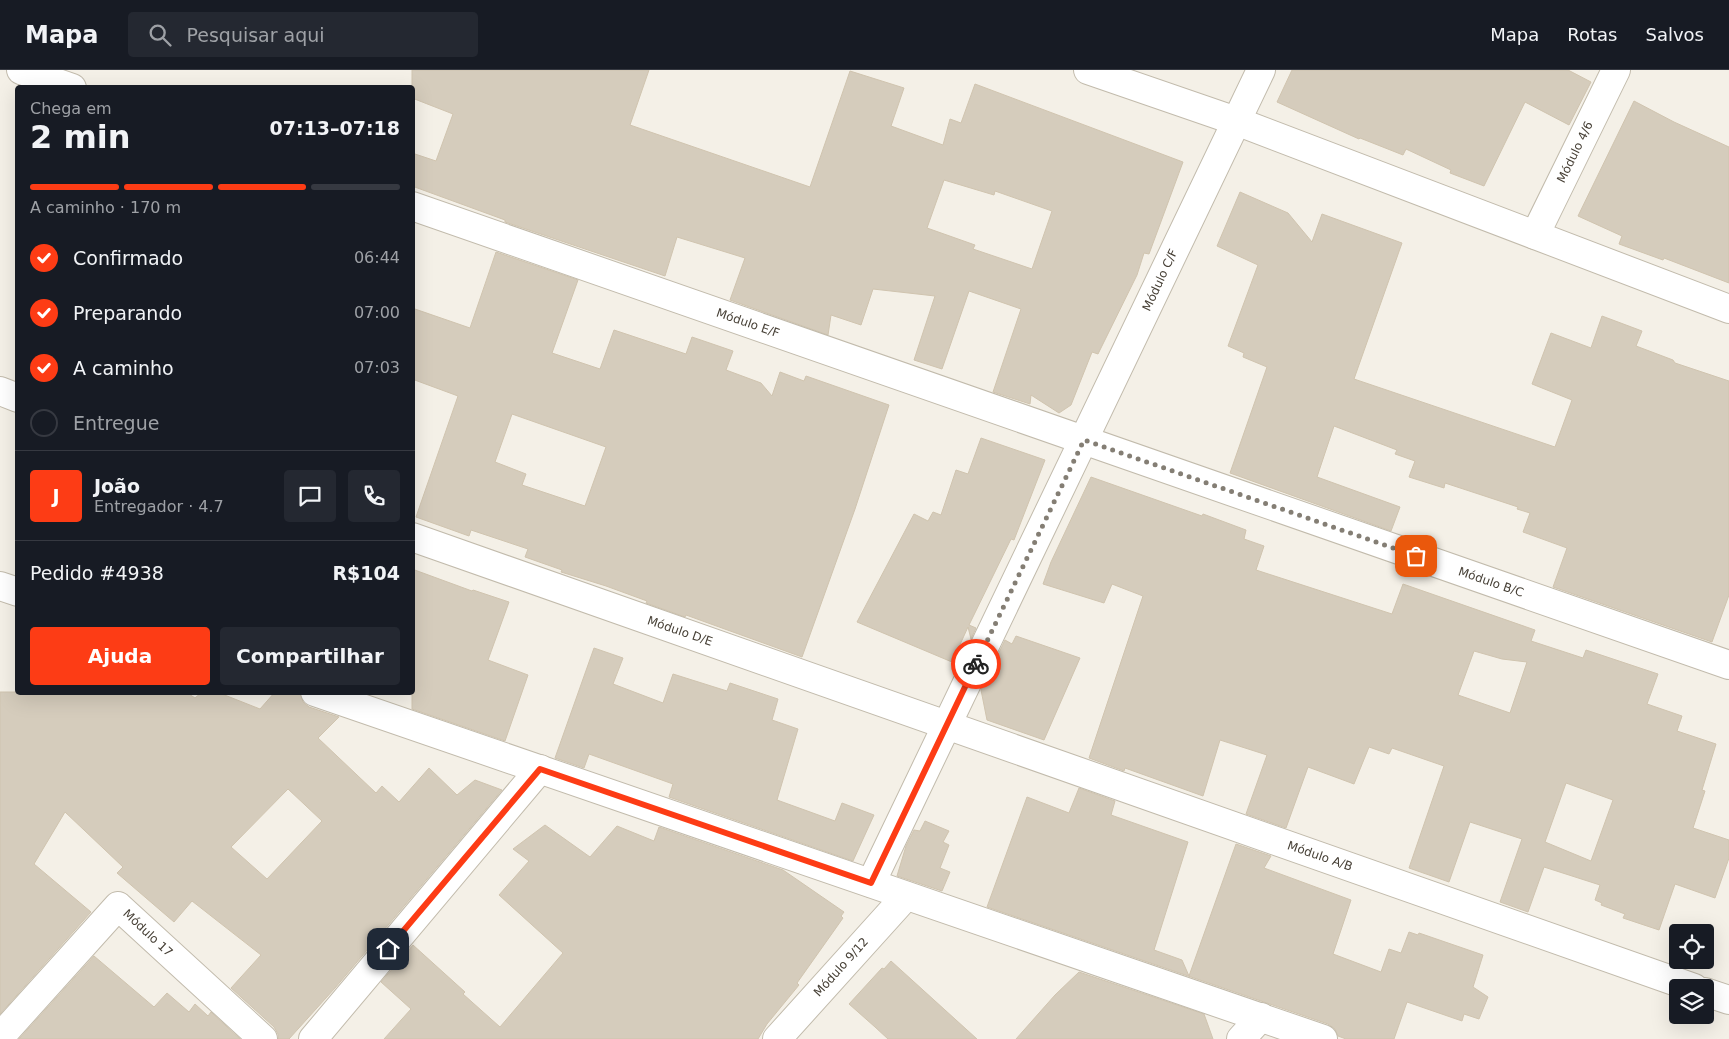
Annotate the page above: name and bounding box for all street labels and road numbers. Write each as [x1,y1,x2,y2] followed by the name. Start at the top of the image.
[1554,119,1596,185] street label: Módulo 4/6
[1140,247,1180,313] street label: Módulo C/F
[715,306,782,340] street label: Módulo E/F
[1457,564,1525,600] street label: Módulo B/C
[645,613,715,649] street label: Módulo D/E
[1286,838,1354,874] street label: Módulo A/B
[120,907,176,959] street label: Módulo 17
[811,935,871,999] street label: Módulo 9/12

